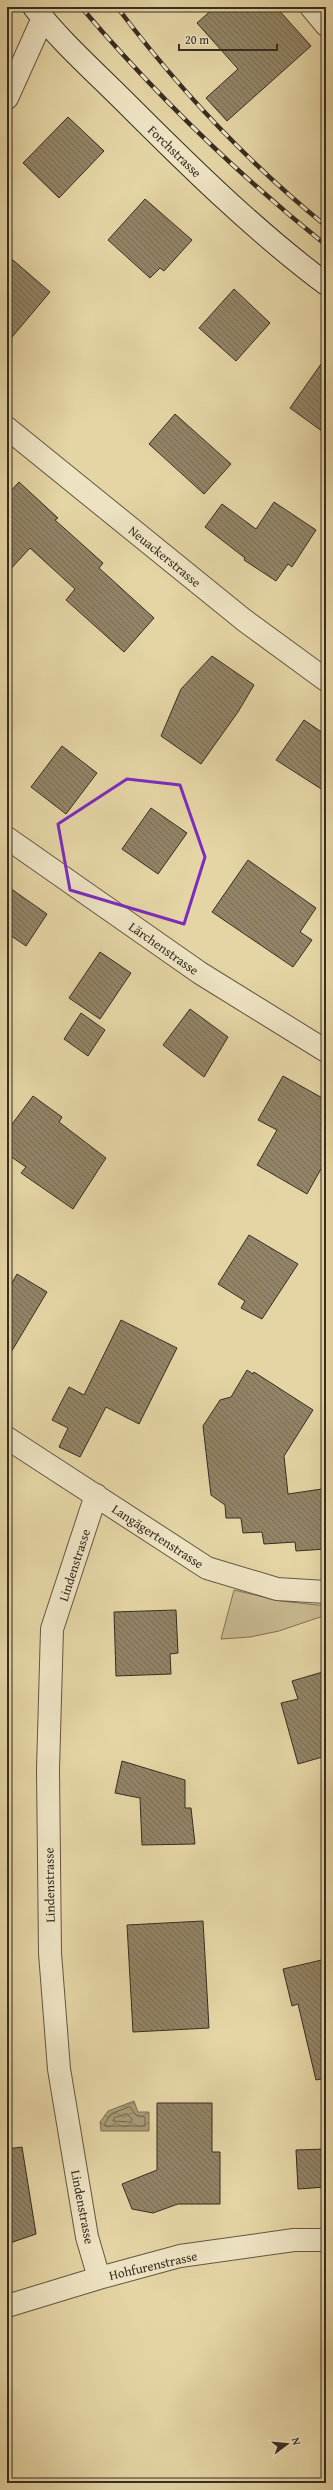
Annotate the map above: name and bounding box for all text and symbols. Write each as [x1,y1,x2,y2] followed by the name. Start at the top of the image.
[179,26,277,52] scale bar
[185,31,209,48] text: 20 m
[144,121,206,182] street label: Forchstrasse
[124,521,205,592] street label: Neuackerstrasse
[125,917,203,980] street label: Lärchenstrasse
[108,1500,207,1573] street label: Langägertenstrasse
[54,1526,95,1604] street label: Lindenstrasse
[39,1847,60,1923] street label: Lindenstrasse
[66,2168,99,2246] street label: Lindenstrasse
[107,2246,199,2285] street label: Hohfurenstrasse
[267,2424,307,2464] north arrow
[288,2436,305,2448] text: N

